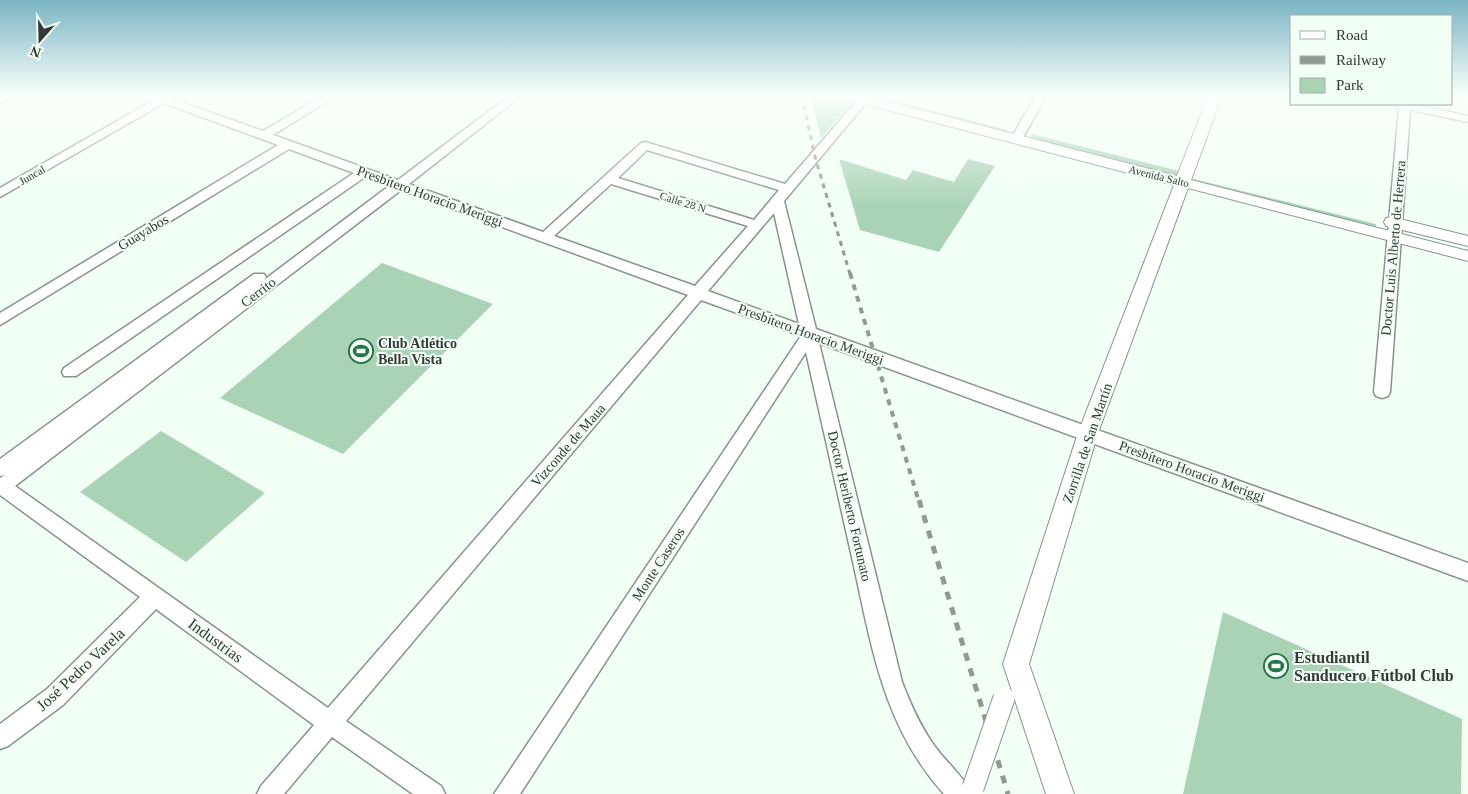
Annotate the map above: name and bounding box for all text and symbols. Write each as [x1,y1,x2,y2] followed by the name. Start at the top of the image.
[15,15,65,65] north arrow
[1290,15,1453,105] legend
[1336,27,1368,43] text: Road
[28,43,43,61] text: N
[1336,52,1386,68] text: Railway
[1336,77,1364,93] text: Park
[1378,159,1409,336] street label: Doctor Luis Alberto de Herrera
[17,163,47,187] street label: Juncal
[355,163,505,230] street label: Presbítero Horacio Meriggi
[1128,163,1191,189] street label: Avenida Salto
[658,189,708,215] street label: Calle 28 N
[115,212,171,253] street label: Guayabos
[238,274,279,310] street label: Cerrito
[736,301,886,368] street label: Presbítero Horacio Meriggi
[378,336,457,367] place label: Club Atlético Bella Vista
[348,338,374,364] sports icon: Club Atlético Bella Vista
[1060,381,1115,505] street label: Zorrilla de San Martín
[528,400,609,490] street label: Vizconde de Maua
[825,429,874,583] street label: Doctor Heriberto Fortunato
[1117,438,1267,505] street label: Presbítero Horacio Meriggi
[629,525,688,604] street label: Monte Caseros
[185,615,246,666] street label: Industrias
[33,624,128,714] street label: José Pedro Varela
[1294,649,1454,684] place label: Estudiantil Sanducero Fútbol Club
[1263,653,1289,679] sports icon: Estudiantil Sanducero Fútbol Club

